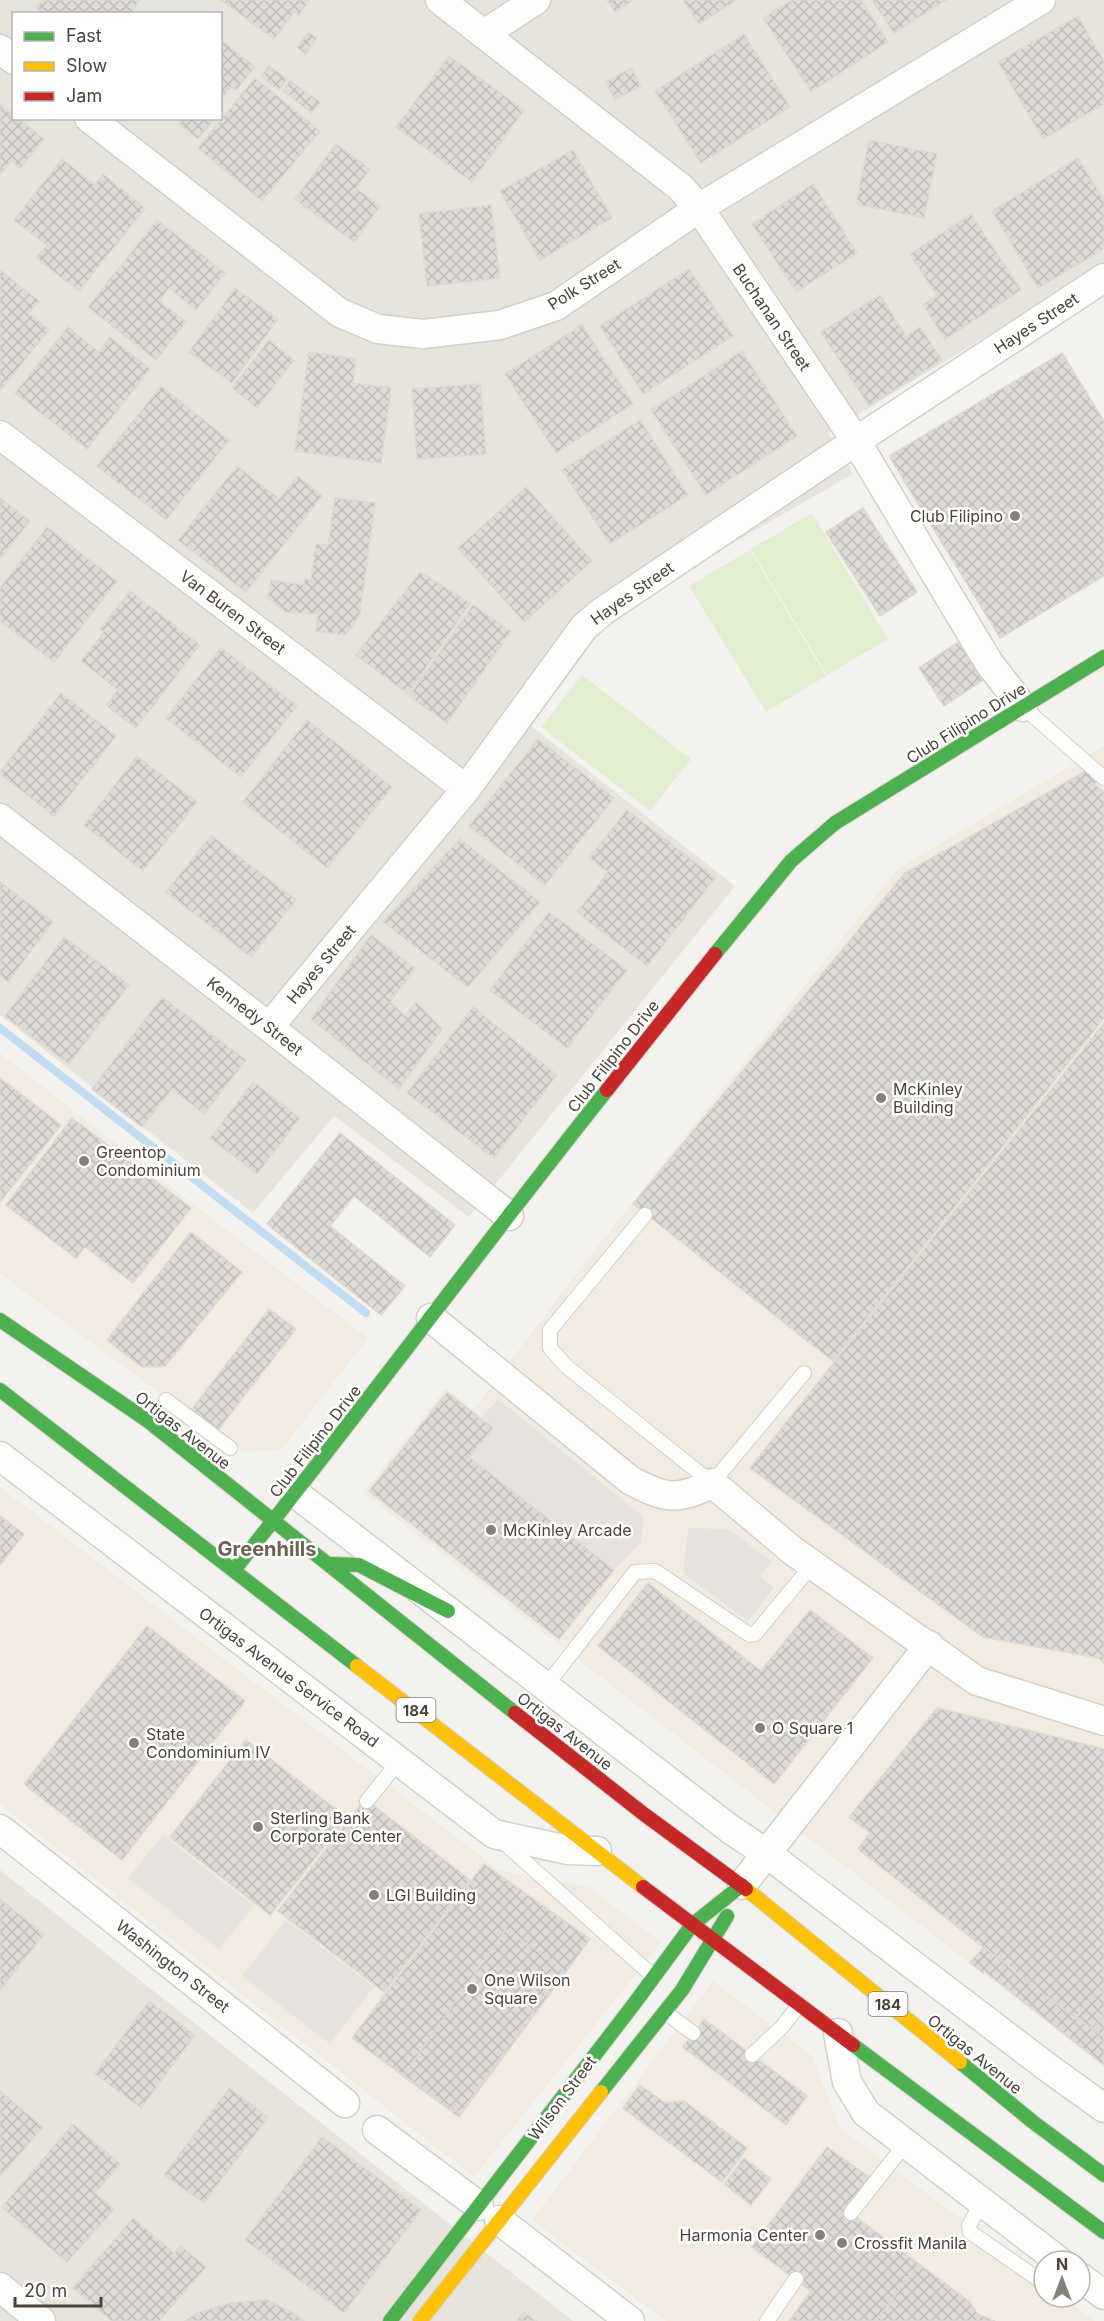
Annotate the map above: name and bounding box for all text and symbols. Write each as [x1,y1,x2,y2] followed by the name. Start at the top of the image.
[12,12,222,120] legend
[66,25,102,46] text: Fast
[66,55,107,76] text: Slow
[66,85,102,106] text: Jam
[544,254,624,314] street label: Polk Street
[729,260,815,374] street label: Buchanan Street
[990,288,1082,358] street label: Hayes Street
[910,506,1003,526] place label: Club Filipino
[1008,509,1022,523] marker: Club Filipino
[587,557,677,629] street label: Hayes Street
[176,566,290,658] street label: Van Buren Street
[902,678,1030,768] street label: Club Filipino Drive
[282,921,360,1007] street label: Hayes Street
[203,972,307,1060] street label: Kennedy Street
[563,996,663,1116] street label: Club Filipino Drive
[893,1079,963,1117] place label: McKinley Building
[874,1091,888,1105] marker: McKinley Building
[96,1142,201,1180] place label: Greentop Condominium
[77,1154,91,1168] marker: Greentop Condominium
[265,1381,365,1501] street label: Club Filipino Drive
[131,1387,235,1473] street label: Ortigas Avenue
[503,1520,632,1540] place label: McKinley Arcade
[484,1523,498,1537] marker: McKinley Arcade
[218,1537,316,1561] district label: Greenhills
[195,1603,383,1751] street label: Ortigas Avenue Service Road
[513,1688,617,1774] street label: Ortigas Avenue
[396,1698,436,1722] road number: 184
[772,1718,853,1738] place label: O Square 1
[753,1721,767,1735] marker: O Square 1
[146,1724,271,1762] place label: State Condominium IV
[127,1736,141,1750] marker: State Condominium IV
[270,1808,402,1846] place label: Sterling Bank Corporate Center
[251,1820,265,1834] marker: Sterling Bank Corporate Center
[386,1885,476,1905] place label: LGI Building
[367,1888,381,1902] marker: LGI Building
[112,1915,234,2017] street label: Washington Street
[484,1970,571,2008] place label: One Wilson Square
[465,1982,479,1996] marker: One Wilson Square
[868,1992,908,2016] road number: 184
[924,2010,1026,2098] street label: Ortigas Avenue
[524,2052,600,2144] street label: Wilson Street
[680,2225,808,2245] place label: Harmonia Center
[813,2228,827,2242] marker: Harmonia Center
[854,2233,967,2253] place label: Crossfit Manila
[835,2236,849,2250] marker: Crossfit Manila
[1032,2249,1092,2309] north arrow
[1056,2254,1068,2274] text: N
[15,2270,100,2308] scale bar
[24,2280,67,2301] text: 20 m

